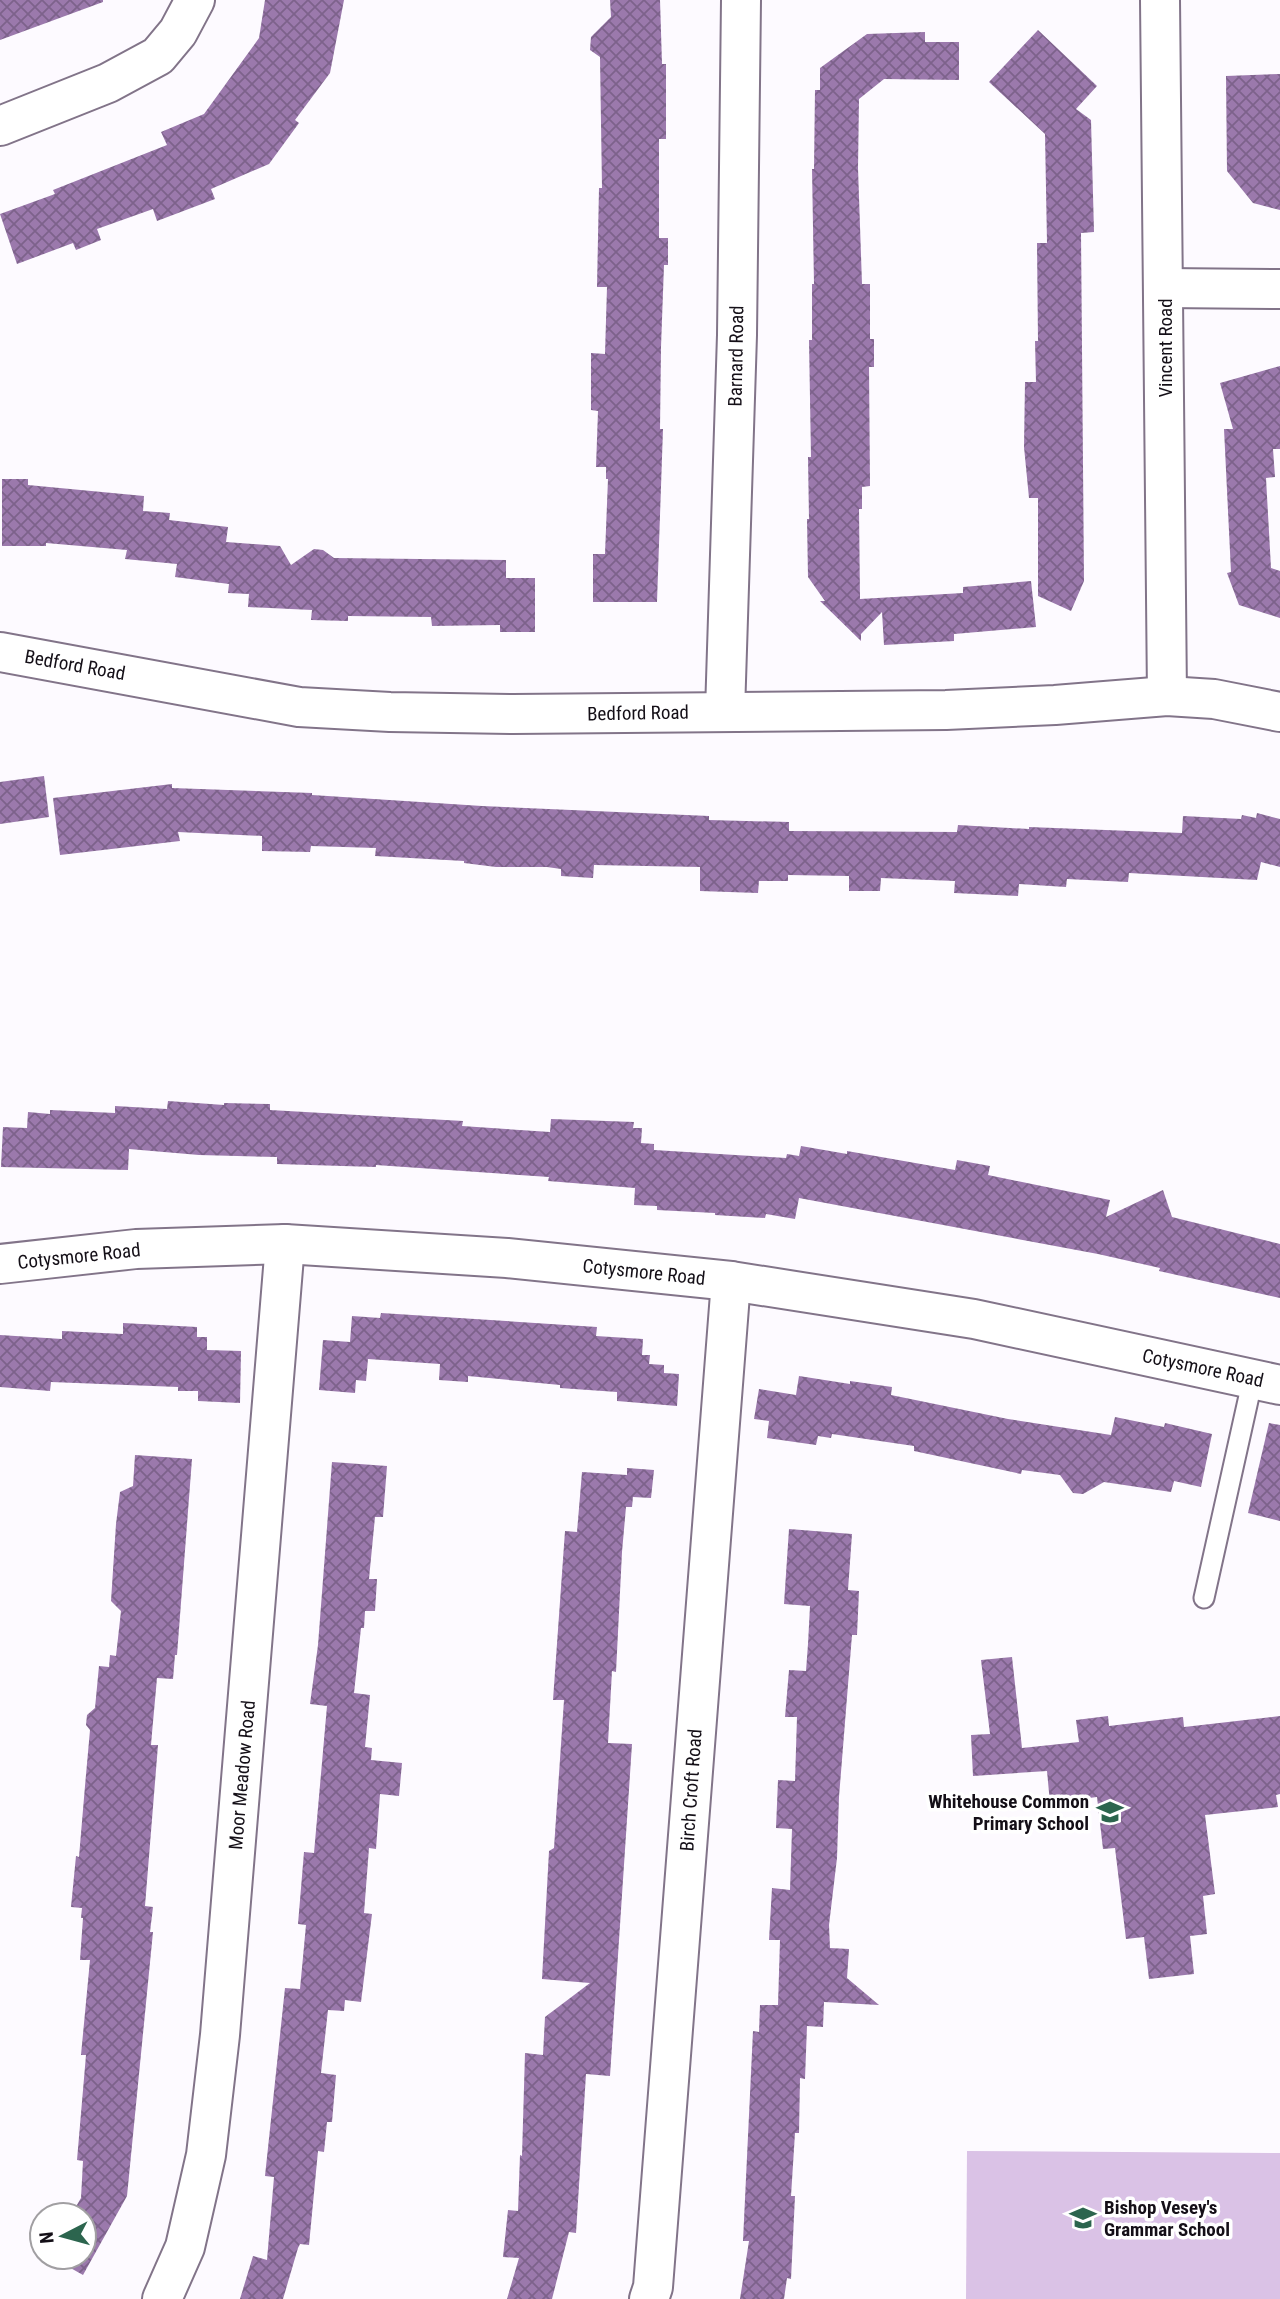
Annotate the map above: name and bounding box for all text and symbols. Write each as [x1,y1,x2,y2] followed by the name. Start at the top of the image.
[1154,298,1177,398] street label: Vincent Road
[724,305,748,407] street label: Barnard Road
[23,645,127,685] street label: Bedford Road
[587,701,689,725] street label: Bedford Road
[16,1238,142,1274] street label: Cotysmore Road
[581,1254,707,1290] street label: Cotysmore Road
[1140,1344,1266,1392] street label: Cotysmore Road
[224,1699,260,1851] street label: Moor Meadow Road
[675,1728,707,1852] street label: Birch Croft Road
[928,1790,1089,1835] place label: Whitehouse Common Primary School
[1095,1797,1125,1827] school or university icon: Whitehouse Common Primary School
[1104,2196,1230,2241] place label: Bishop Vesey's Grammar School
[28,2201,98,2271] north arrow
[1068,2203,1098,2233] school or university icon: Bishop Vesey's Grammar School
[35,2231,59,2245] text: N

